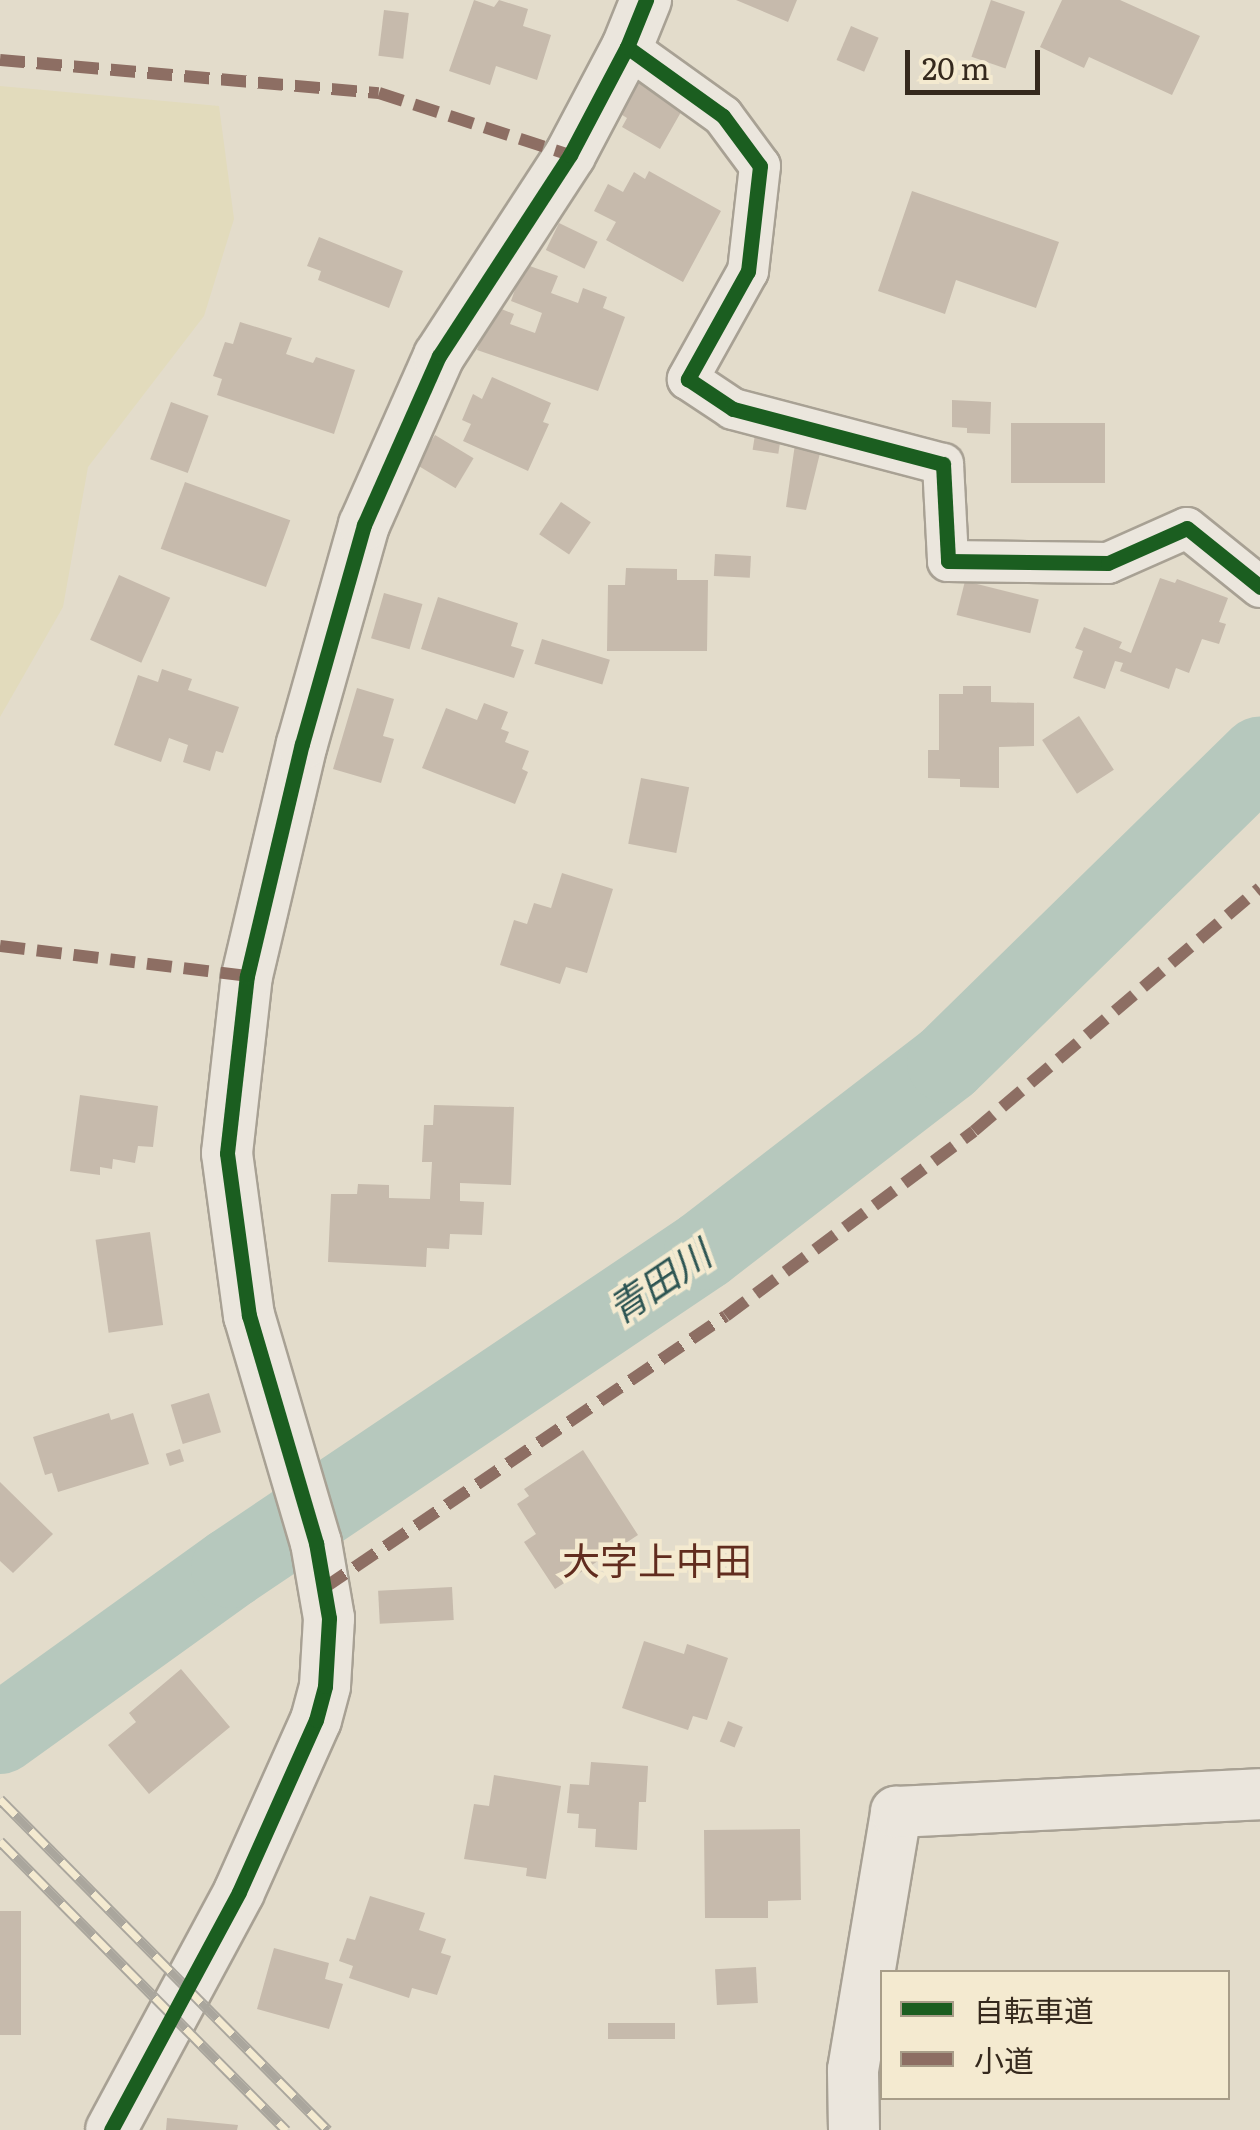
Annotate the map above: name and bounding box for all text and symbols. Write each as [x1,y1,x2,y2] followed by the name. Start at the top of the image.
[910,30,1045,92] scale bar
[922,45,990,89] text: 20 m
[598,1229,718,1331] water label: 青田川
[562,1536,752,1582] district label: 大字上中田
[880,1970,1230,2100] legend
[974,1987,1094,2031] text: 自転車道
[974,2037,1034,2081] text: 小道

